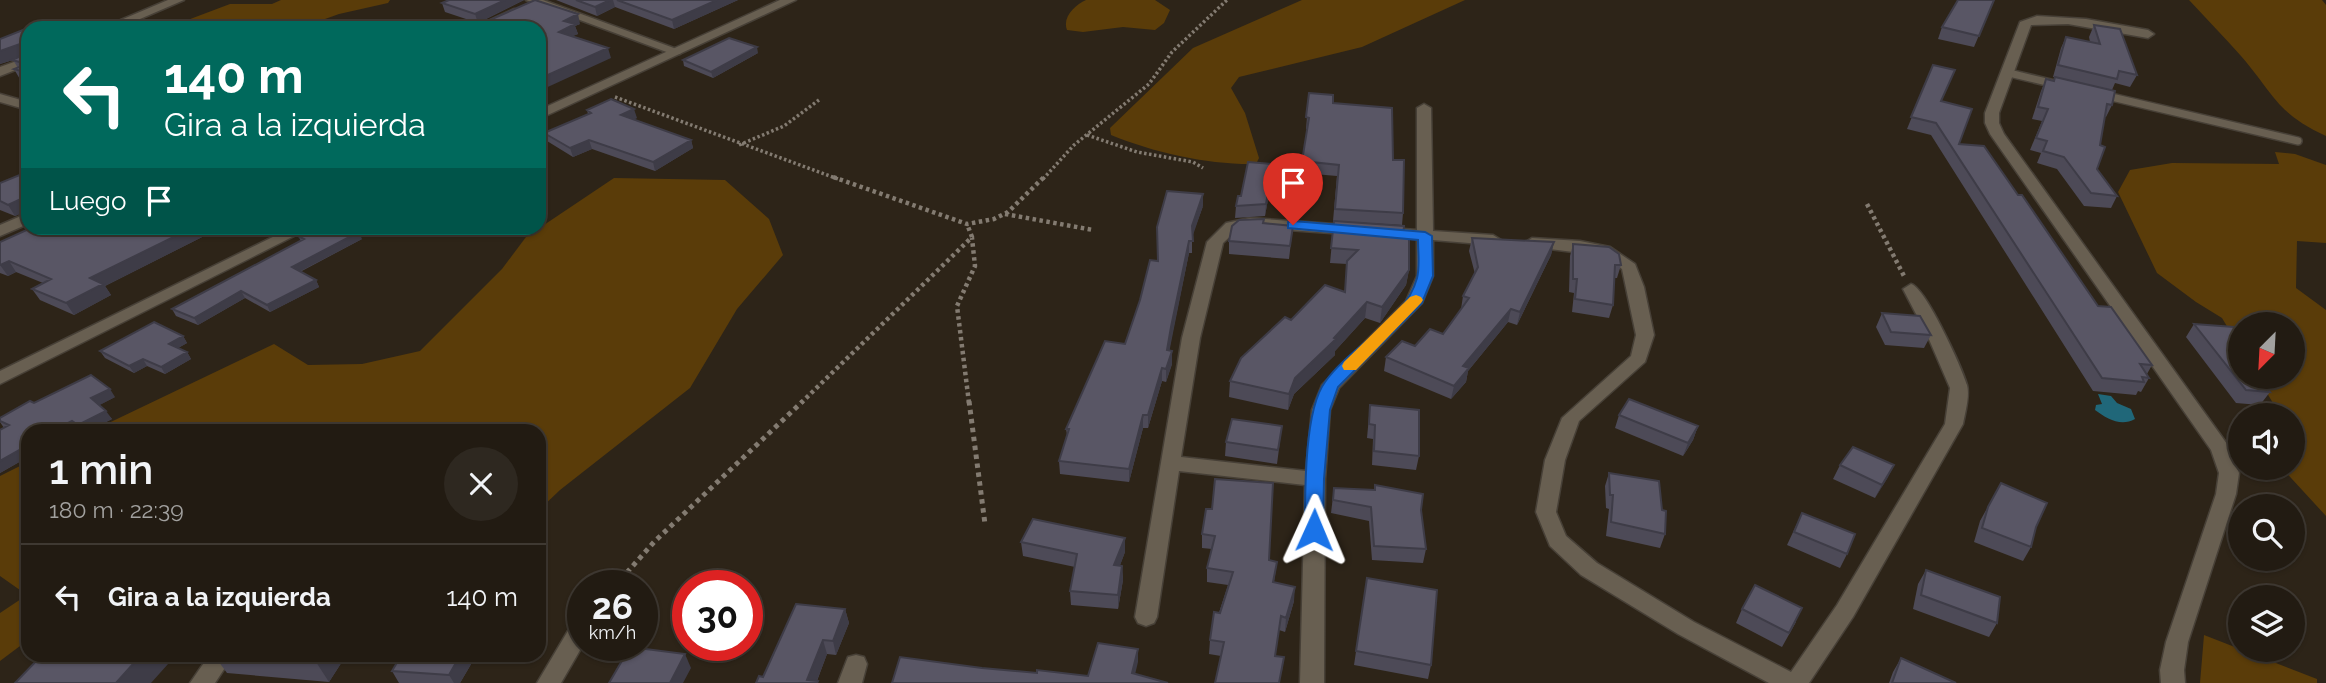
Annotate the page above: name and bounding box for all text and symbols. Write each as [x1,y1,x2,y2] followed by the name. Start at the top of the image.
[164,47,304,104] text: 140 m
[49,49,140,140] icon: left
[164,106,426,143] text: Gira a la izquierda
[1263,153,1323,225] pin
[1274,164,1312,202] icon: arrive
[140,182,178,220] icon: arrive
[49,186,126,216] text: Luego
[2228,312,2305,388] north arrow
[2228,312,2305,662] map controls
[2228,403,2305,480] button: sound
[49,445,153,494] text: 1 min
[444,447,518,521] button: close
[1277,493,1351,567] position arrow
[2228,494,2305,571] button: search
[49,496,184,523] text: 180 m · 22:39
[672,570,763,661] speed limit sign: 30
[49,578,87,616] icon: left
[108,582,331,612] text: Gira a la izquierda
[446,582,518,612] text: 140 m
[2228,585,2305,662] button: layers
[592,586,633,627] text: 26
[589,622,636,643] text: km/h

